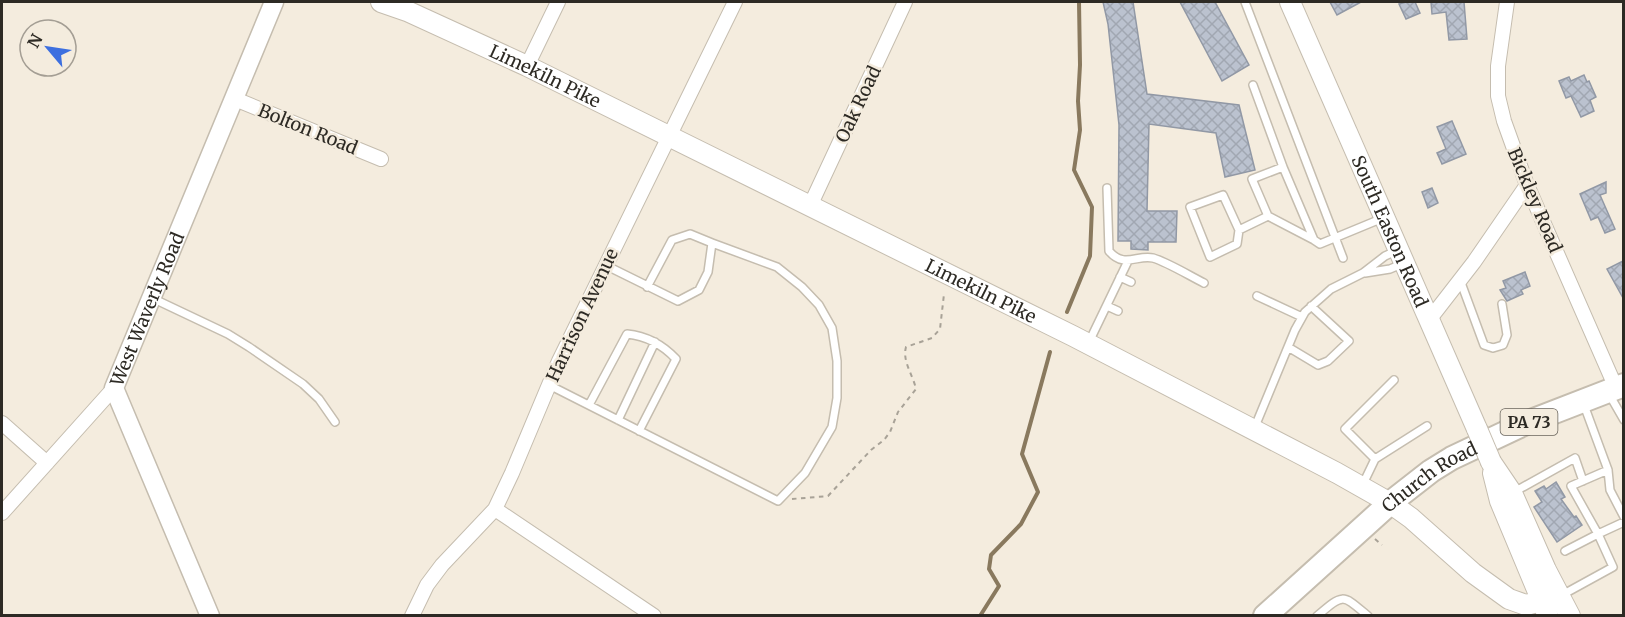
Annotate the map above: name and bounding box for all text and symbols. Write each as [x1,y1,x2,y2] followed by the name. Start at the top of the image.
[18,18,78,78] north arrow
[23,30,47,51] text: N
[486,39,605,112] street label: Limekiln Pike
[830,62,886,146] street label: Oak Road
[255,99,361,159] street label: Bolton Road
[1503,144,1567,256] street label: Bickley Road
[1347,152,1434,311] street label: South Easton Road
[104,228,189,390] street label: West Waverly Road
[541,245,623,385] street label: Harrison Avenue
[922,253,1040,328] street label: Limekiln Pike
[1500,409,1558,435] road number: PA 73
[1376,436,1481,517] street label: Church Road

